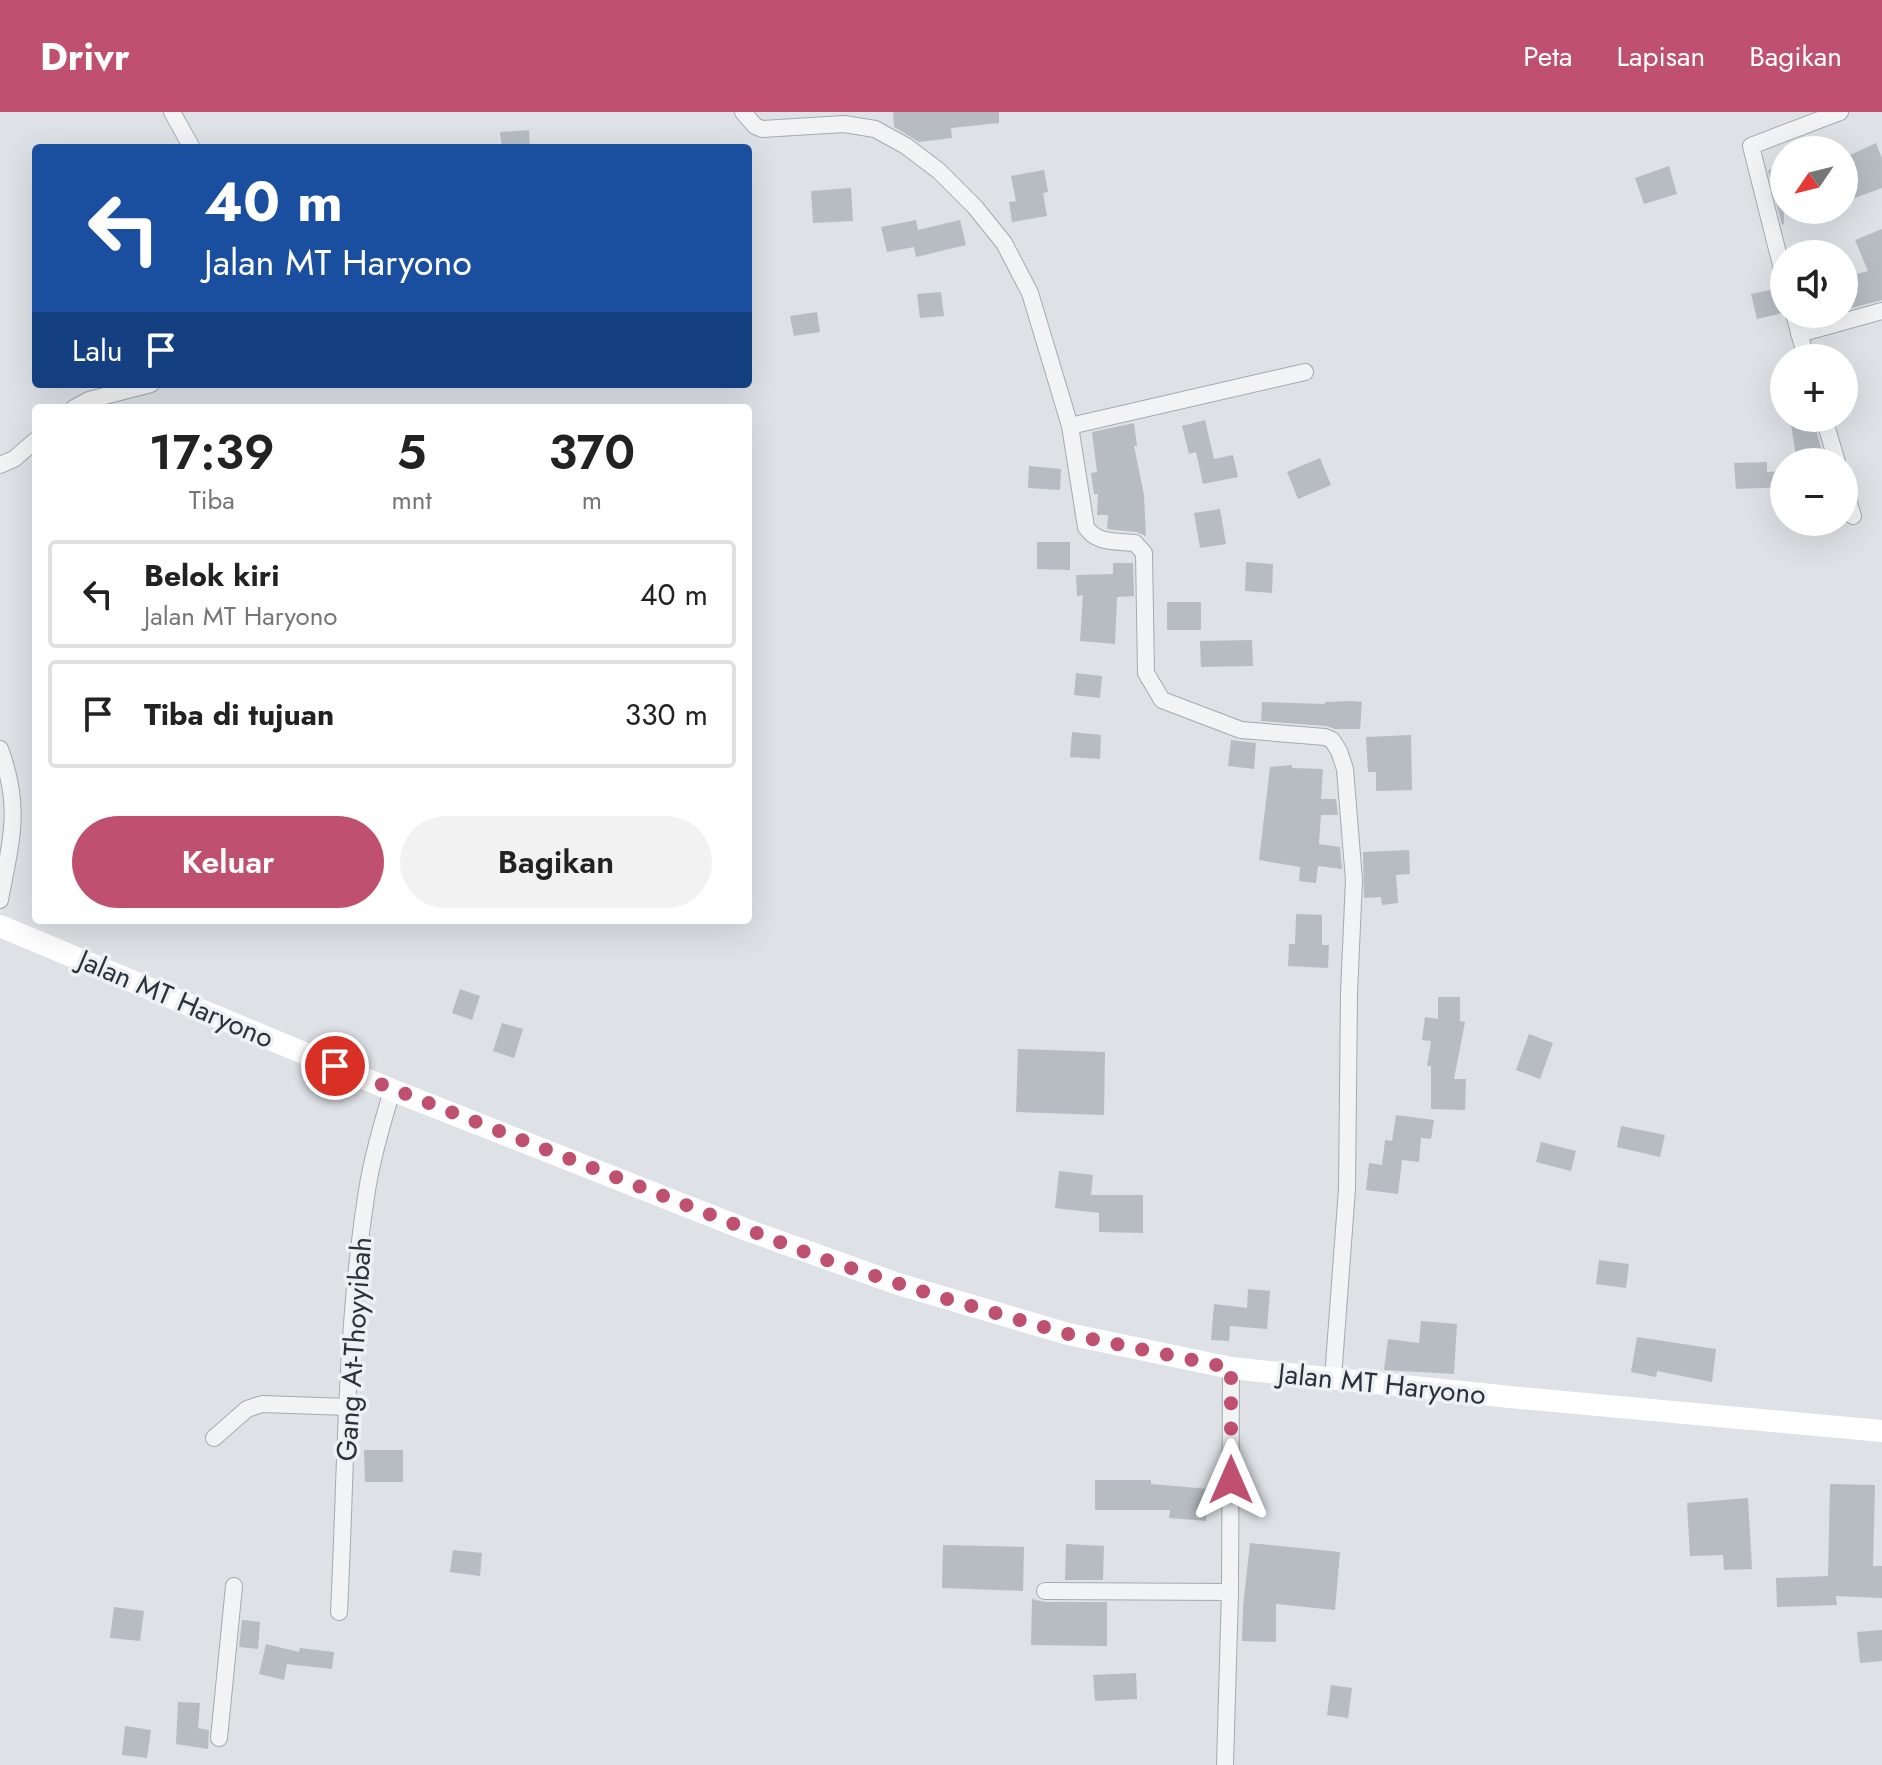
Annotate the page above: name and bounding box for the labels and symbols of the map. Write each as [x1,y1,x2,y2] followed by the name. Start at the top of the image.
[1770,136,1858,224] north arrow
[68,938,280,1059] street label: Jalan MT Haryono
[301,1032,369,1100] pin
[326,1235,382,1463] street label: Gang At-Thoyyibah
[1272,1352,1488,1415] street label: Jalan MT Haryono
[1189,1438,1273,1522] position arrow

